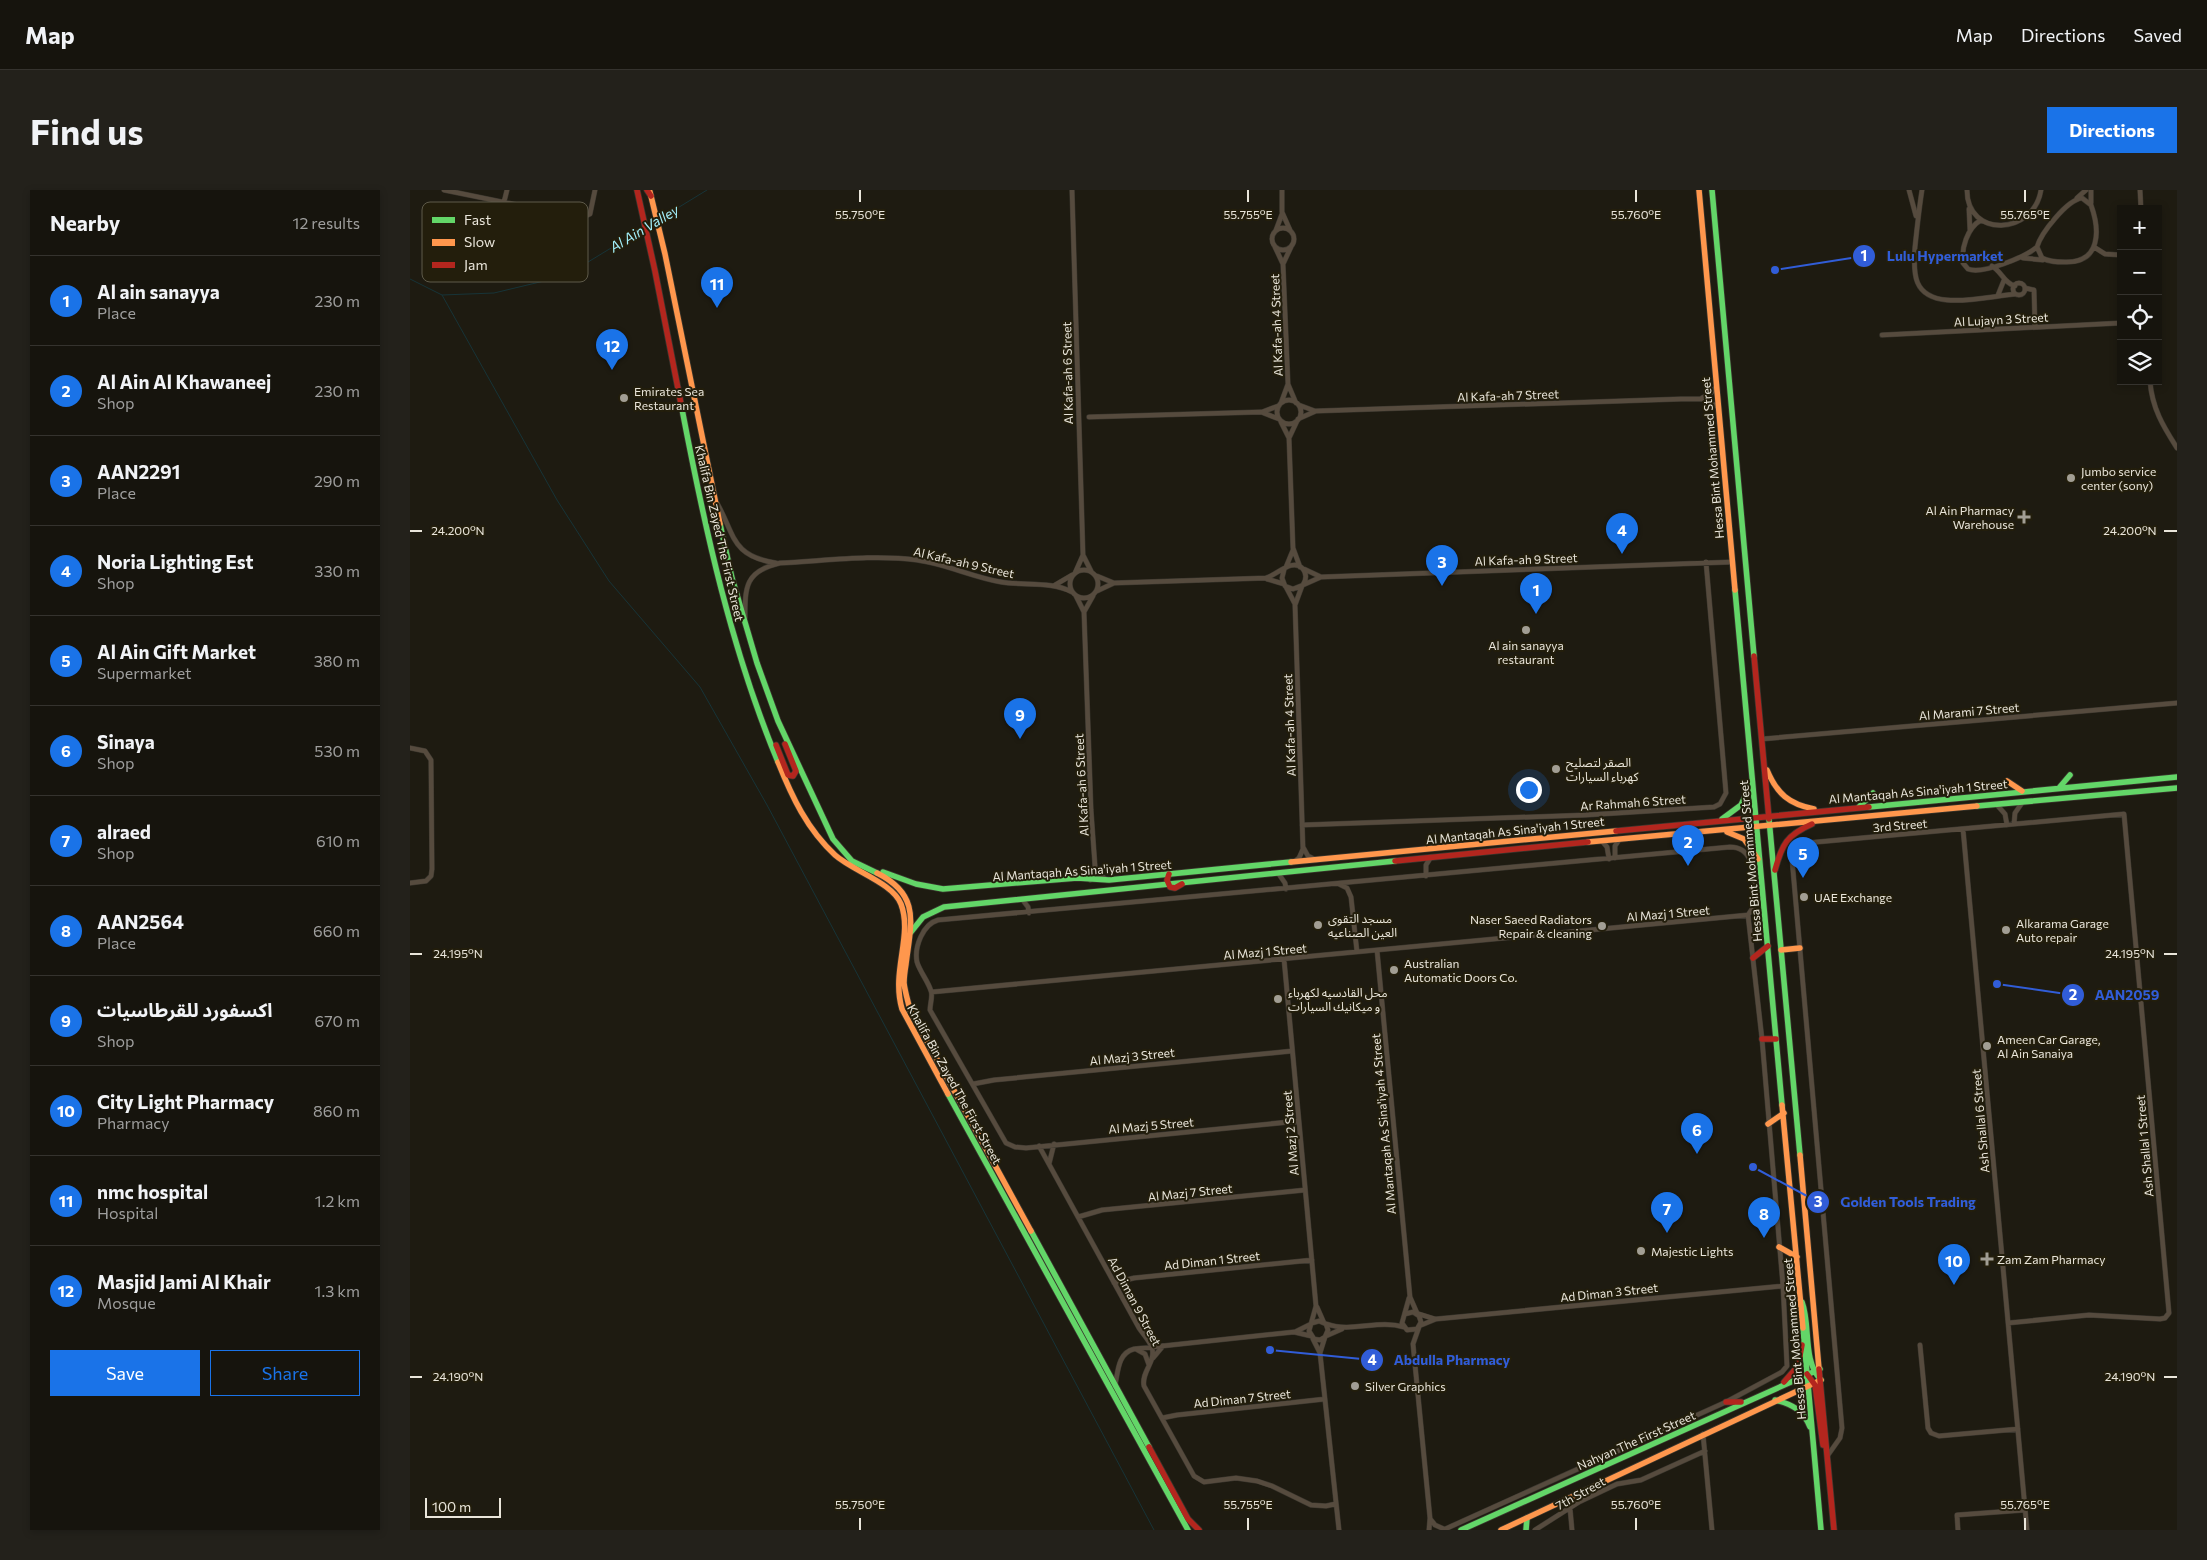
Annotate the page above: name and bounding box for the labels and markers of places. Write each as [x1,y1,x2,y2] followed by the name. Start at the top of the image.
[1852,241,2013,270] callout: Lulu Hypermarket
[701,267,733,308] pin: 11
[596,329,628,370] pin: 12
[634,384,704,412] place label: Emirates Sea Restaurant
[618,392,630,404] marker: Emirates Sea Restaurant
[2081,464,2156,492] place label: Jumbo service center (sony)
[2065,472,2077,484] marker: Jumbo service center (sony)
[1925,503,2014,531] place label: Al Ain Pharmacy Warehouse
[2018,511,2030,523] marker: Al Ain Pharmacy Warehouse
[1606,513,1638,554] pin: 4
[1426,545,1458,586] pin: 3
[1520,573,1552,614] pin: 1
[1520,624,1532,636] marker: Al ain sanayya restaurant
[1488,638,1564,666] place label: Al ain sanayya restaurant
[1004,698,1036,739] pin: 9
[1566,755,1639,784] place label: الصقر لتصليح كهرباء السيارات
[1550,763,1562,775] marker: الصقر لتصليح كهرباء السيارات
[1672,825,1704,866] pin: 2
[1787,837,1819,878] pin: 5
[1814,890,1892,904] place label: UAE Exchange
[1798,891,1810,903] marker: UAE Exchange
[1328,911,1397,940] place label: مسجد التقوى العين الصناعيه
[1470,912,1592,940] place label: Naser Saeed Radiators Repair & cleaning
[2016,916,2109,944] place label: Alkarama Garage Auto repair
[1312,919,1324,931] marker: مسجد التقوى العين الصناعيه
[1596,920,1608,932] marker: Naser Saeed Radiators Repair & cleaning
[2000,924,2012,936] marker: Alkarama Garage Auto repair
[1404,956,1517,984] place label: Australian Automatic Doors Co.
[1388,964,1400,976] marker: Australian Automatic Doors Co.
[2060,980,2170,1009] callout: AAN2059
[1288,985,1388,1014] place label: محل القادسيه لكهرباء و ميكانيك السيارات
[1272,993,1284,1005] marker: محل القادسيه لكهرباء و ميكانيك السيارات
[1997,1032,2101,1060] place label: Ameen Car Garage, Al Ain Sanaiya
[1981,1040,1993,1052] marker: Ameen Car Garage, Al Ain Sanaiya
[1681,1113,1713,1154] pin: 6
[1806,1187,1986,1216] callout: Golden Tools Trading
[1651,1192,1683,1233] pin: 7
[1748,1197,1780,1238] pin: 8
[1651,1244,1733,1258] place label: Majestic Lights
[1938,1244,1970,1285] pin: 10
[1635,1245,1647,1257] marker: Majestic Lights
[1997,1252,2106,1266] place label: Zam Zam Pharmacy
[1981,1253,1993,1265] marker: Zam Zam Pharmacy
[1359,1346,1521,1375] callout: Abdulla Pharmacy
[1365,1379,1446,1393] place label: Silver Graphics
[1349,1380,1361,1392] marker: Silver Graphics

